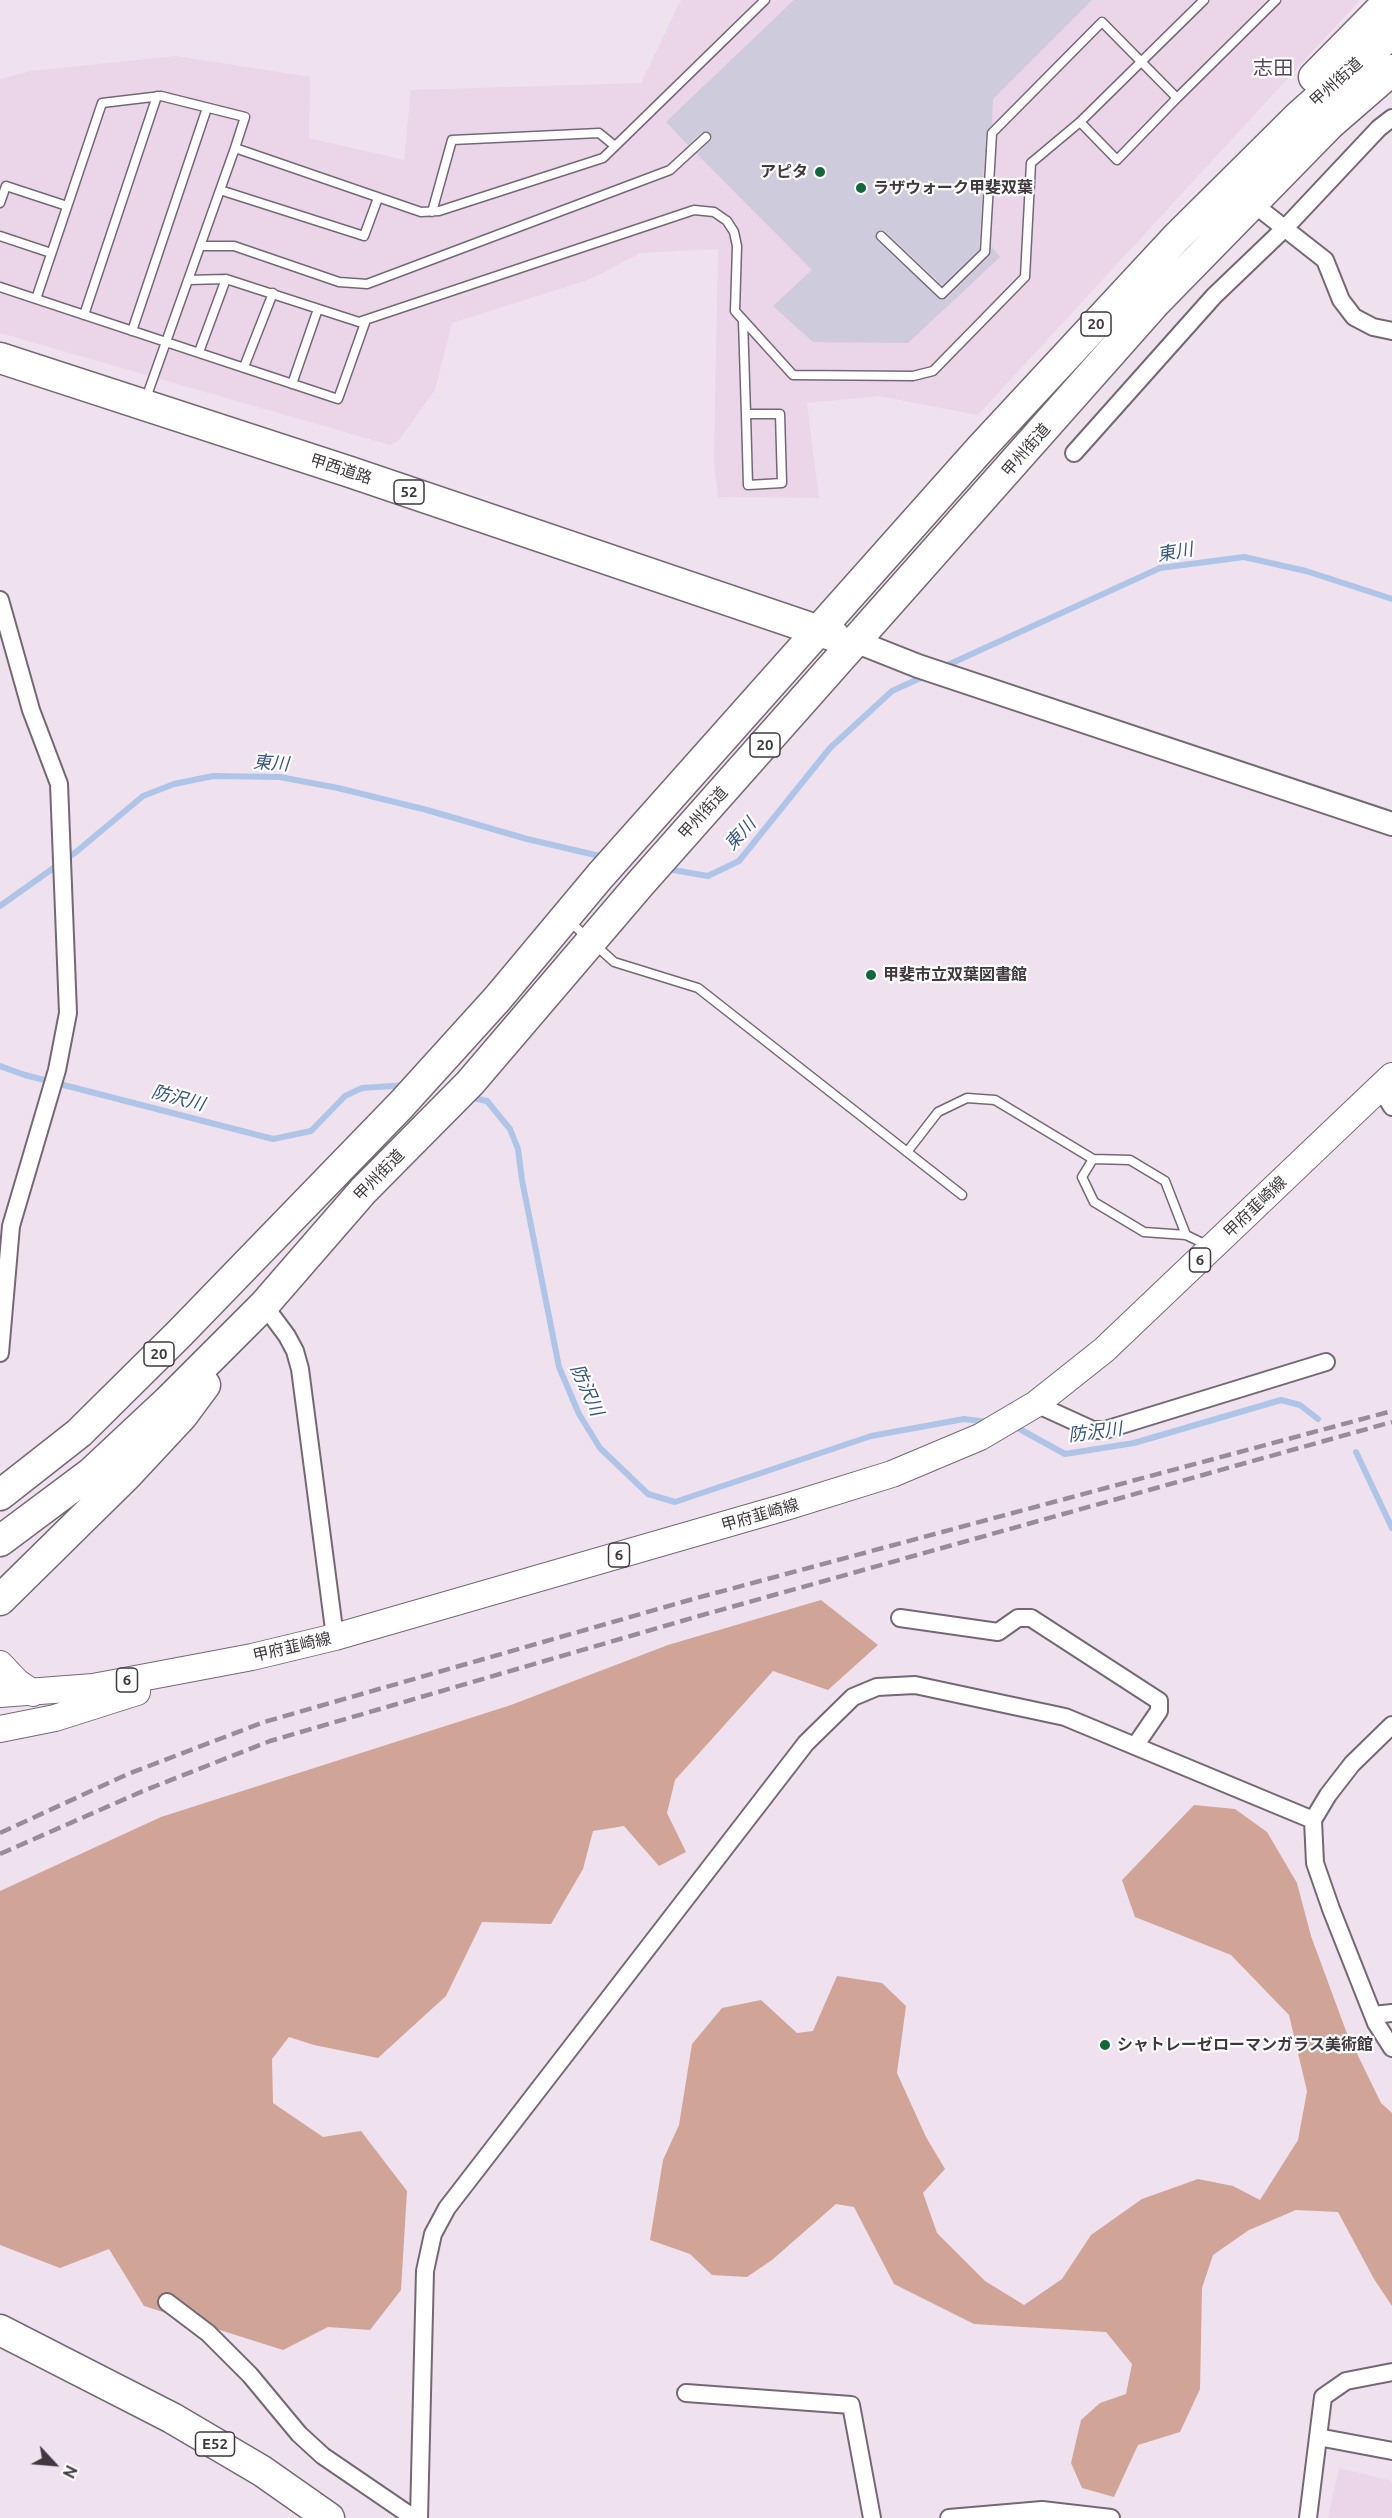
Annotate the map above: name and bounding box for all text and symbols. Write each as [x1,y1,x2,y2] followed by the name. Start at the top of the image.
[1306,53,1366,111] street label: 甲州街道
[1253,56,1293,80] district label: 志田
[760,162,808,182] place label: アピタ
[813,165,827,179] marker: アピタ
[873,178,1033,198] place label: ラザウォーク甲斐双葉
[854,181,868,195] marker: ラザウォーク甲斐双葉
[1081,312,1111,336] road number: 20
[998,420,1054,480] street label: 甲州街道
[308,450,374,488] street label: 甲西道路
[394,480,424,504] road number: 52
[1155,538,1195,566] water label: 東川
[750,733,780,757] road number: 20
[252,751,290,775] water label: 東川
[674,783,732,843] street label: 甲州街道
[720,813,760,855] water label: 東川
[883,965,1027,985] place label: 甲斐市立双葉図書館
[864,968,878,982] marker: 甲斐市立双葉図書館
[149,1081,207,1115] water label: 防沢川
[350,1145,408,1205] street label: 甲州街道
[1220,1172,1290,1242] street label: 甲府韮崎線
[1190,1248,1210,1272] road number: 6
[144,1342,174,1366] road number: 20
[566,1361,608,1419] water label: 防沢川
[1067,1418,1123,1446] water label: 防沢川
[719,1495,801,1535] street label: 甲府韮崎線
[608,1543,630,1567] road number: 6
[251,1629,333,1665] street label: 甲府韮崎線
[116,1668,138,1692] road number: 6
[1117,2035,1373,2055] place label: シャトレーゼローマンガラス美術館
[1098,2038,1112,2052] marker: シャトレーゼローマンガラス美術館
[196,2432,234,2456] road number: E52
[24,2434,84,2494] north arrow
[59,2463,81,2481] text: N

